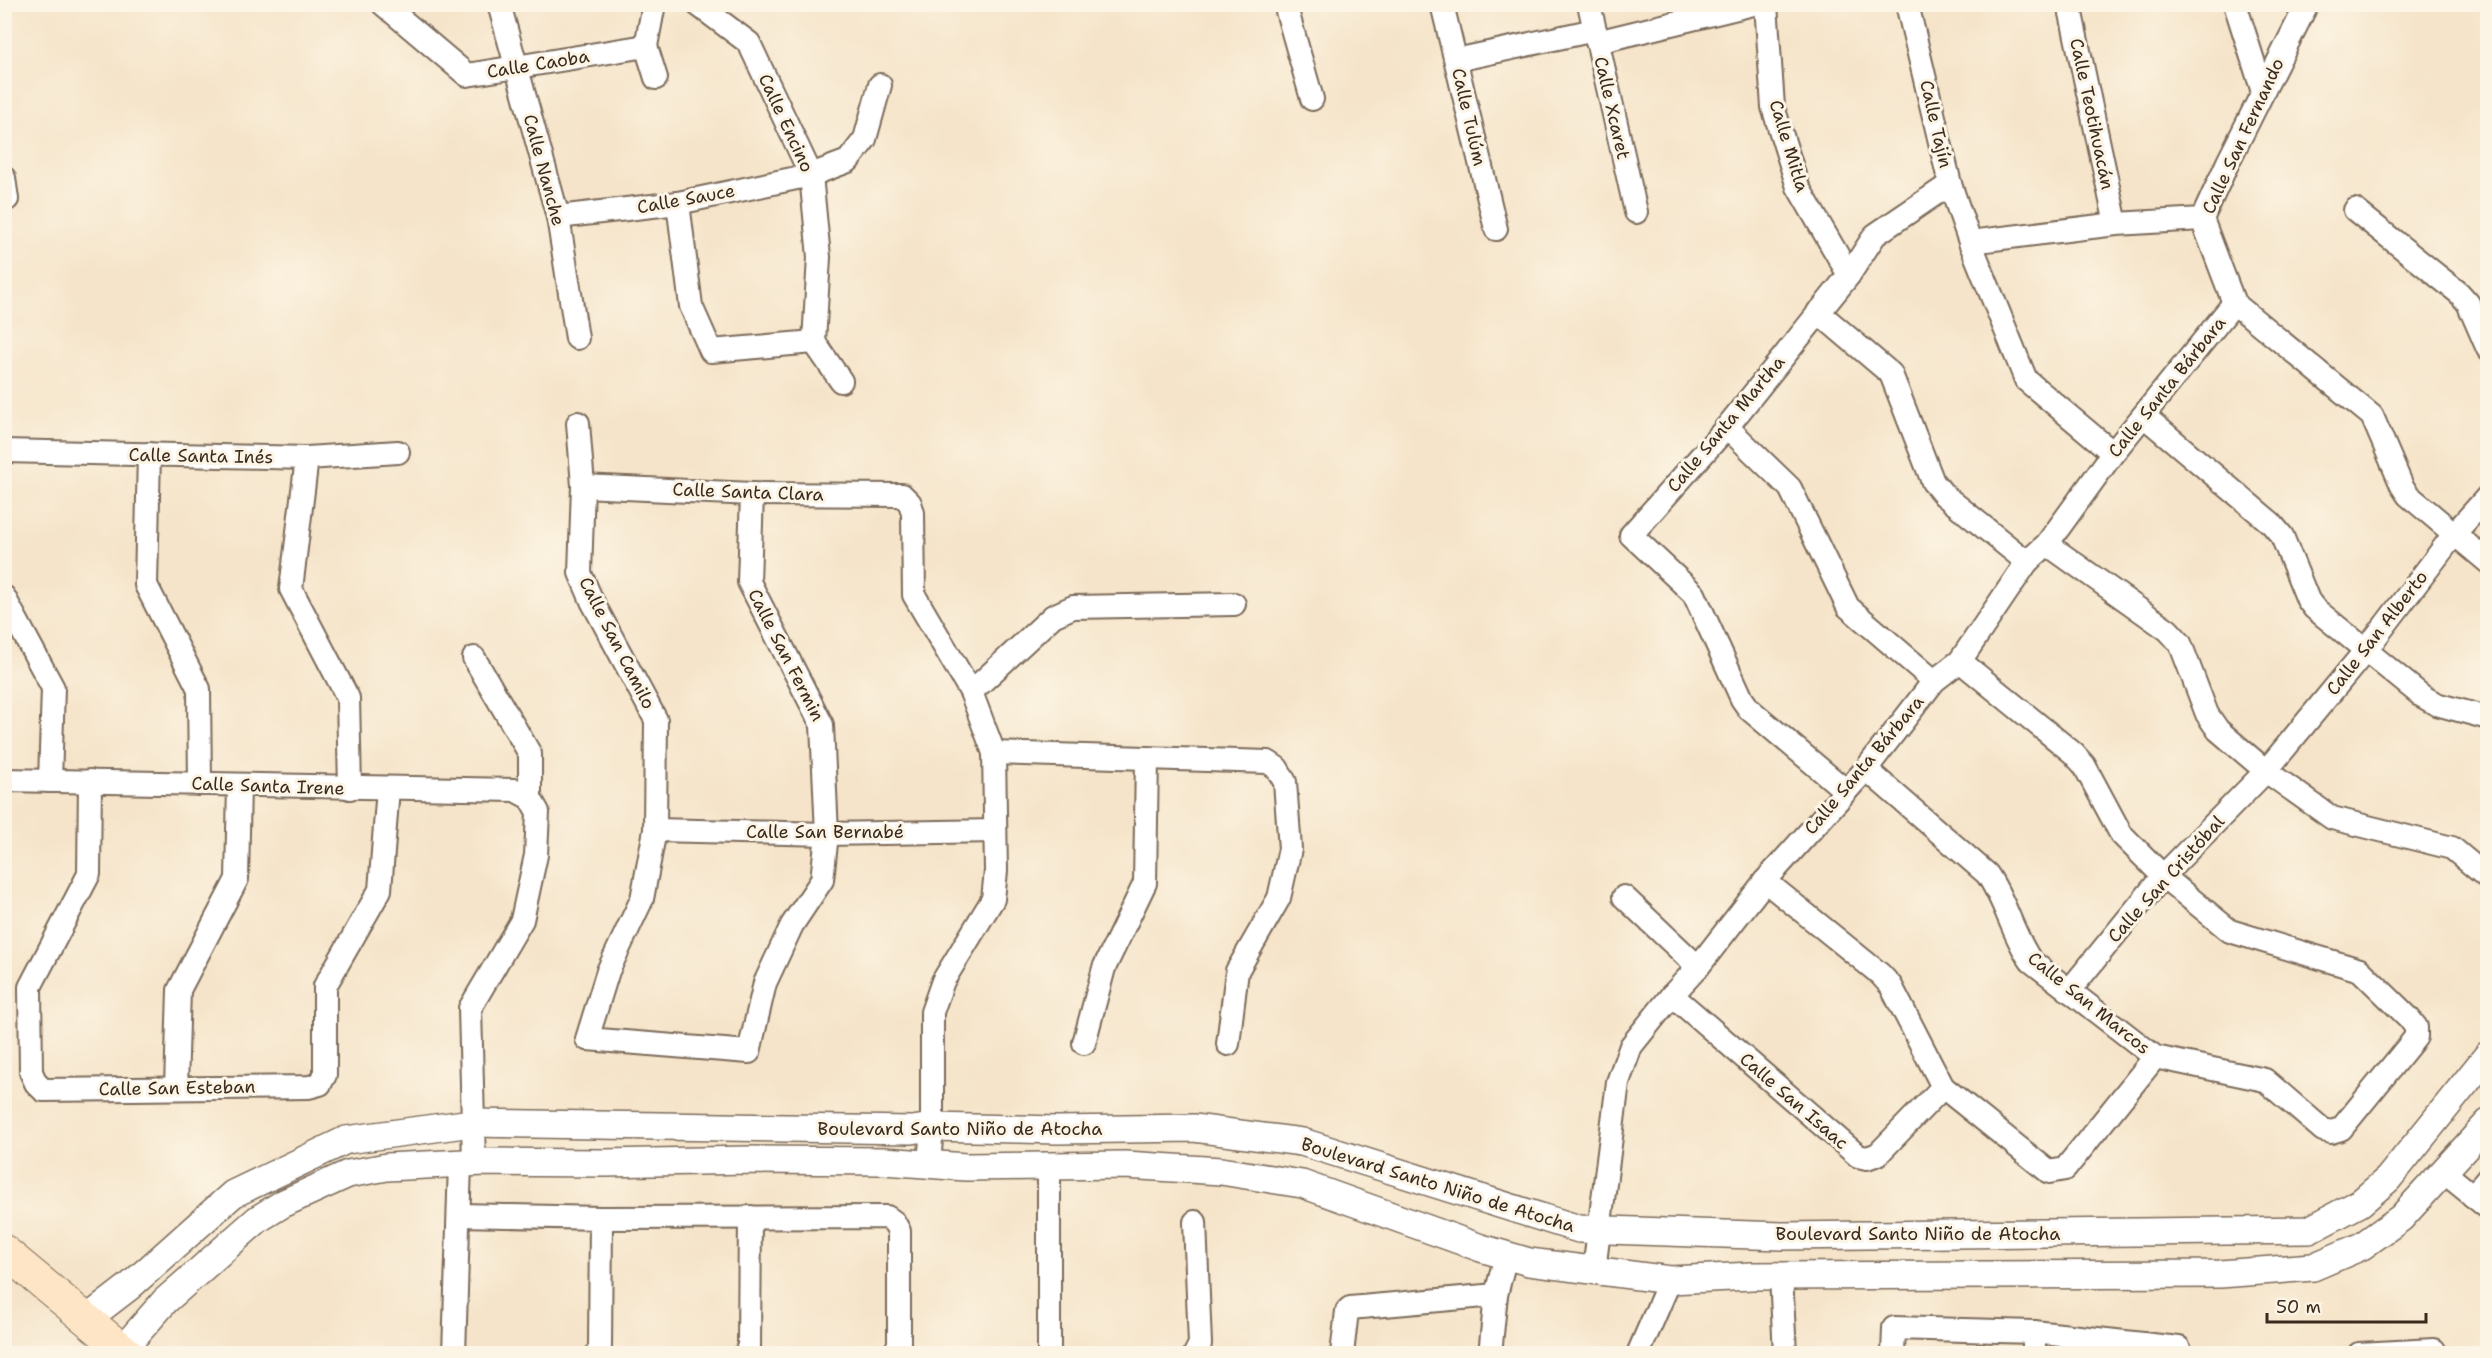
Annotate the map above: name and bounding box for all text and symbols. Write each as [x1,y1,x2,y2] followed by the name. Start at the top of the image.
[2064,36,2120,192] street label: Calle Teotihuacán
[485,44,591,84] street label: Calle Caoba
[1588,54,1636,162] street label: Calle Xcaret
[2196,54,2290,218] street label: Calle San Fernando
[1446,66,1492,168] street label: Calle Tulúm
[753,70,819,176] street label: Calle Encino
[1914,78,1958,170] street label: Calle Tajín
[1764,97,1814,195] street label: Calle Mitla
[518,112,570,228] street label: Calle Nanche
[635,179,737,219] street label: Calle Sauce
[2103,312,2231,462] street label: Calle Santa Bárbara
[1662,351,1790,497] street label: Calle Santa Martha
[128,443,274,469] street label: Calle Santa Inés
[672,477,824,507] street label: Calle Santa Clara
[2321,566,2433,700] street label: Calle San Alberto
[573,573,661,713] street label: Calle San Camilo
[742,585,830,725] street label: Calle San Fermin
[1799,690,1929,840] street label: Calle Santa Bárbara
[191,771,345,801] street label: Calle Santa Irene
[2102,810,2230,948] street label: Calle San Cristóbal
[746,820,904,844] street label: Calle San Bernabé
[2023,946,2155,1060] street label: Calle San Marcos
[1735,1047,1853,1155] street label: Calle San Isaac
[98,1075,256,1101] street label: Calle San Esteban
[818,1117,1102,1141] street label: Boulevard Santo Niño de Atocha
[1298,1132,1578,1238] street label: Boulevard Santo Niño de Atocha
[1776,1222,2060,1246] street label: Boulevard Santo Niño de Atocha
[2267,1286,2426,1324] scale bar
[2276,1295,2321,1319] text: 50 m

